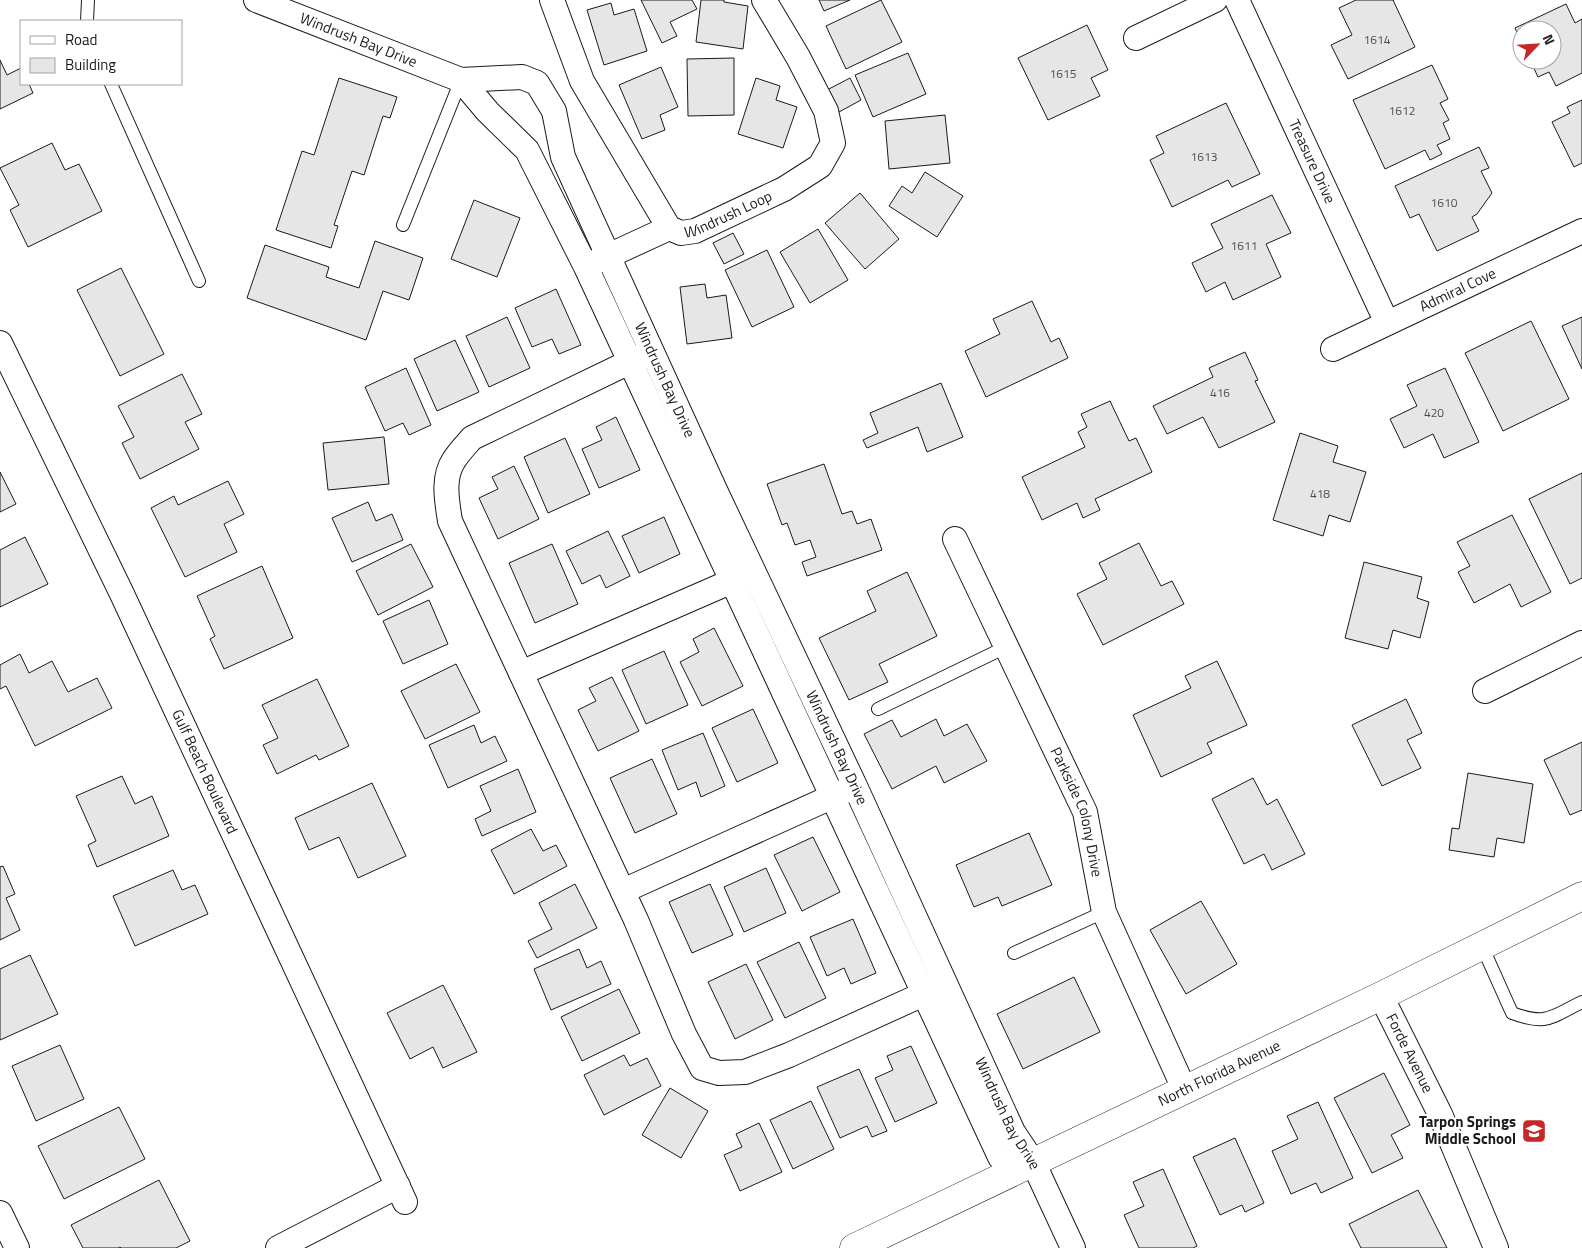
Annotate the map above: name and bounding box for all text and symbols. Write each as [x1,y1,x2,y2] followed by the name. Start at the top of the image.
[297,6,421,73] street label: Windrush Bay Drive
[20,20,182,85] legend
[1512,20,1562,70] north arrow
[65,28,97,51] text: Road
[1364,30,1391,49] house number: 1614
[1538,30,1561,48] text: N
[65,53,116,76] text: Building
[1050,64,1077,83] house number: 1615
[1389,101,1415,120] house number: 1612
[1283,115,1342,207] street label: Treasure Drive
[1191,147,1217,166] house number: 1613
[683,184,776,243] street label: Windrush Loop
[1431,193,1458,212] house number: 1610
[1231,236,1257,255] house number: 1611
[1415,261,1500,318] street label: Admiral Cove
[629,318,701,441] street label: Windrush Bay Drive
[1210,383,1230,402] house number: 416
[1424,403,1444,422] house number: 420
[1310,484,1330,503] house number: 418
[800,686,874,809] street label: Windrush Bay Drive
[166,705,244,837] street label: Gulf Beach Boulevard
[1045,743,1109,879] street label: Parkside Colony Drive
[1380,1009,1440,1097] street label: Forde Avenue
[1154,1034,1284,1112] street label: North Florida Avenue
[969,1053,1047,1173] street label: Windrush Bay Drive
[1419,1110,1516,1150] place label: Tarpon Springs Middle School
[1521,1118,1547,1144] school or university icon: Tarpon Springs Middle School

